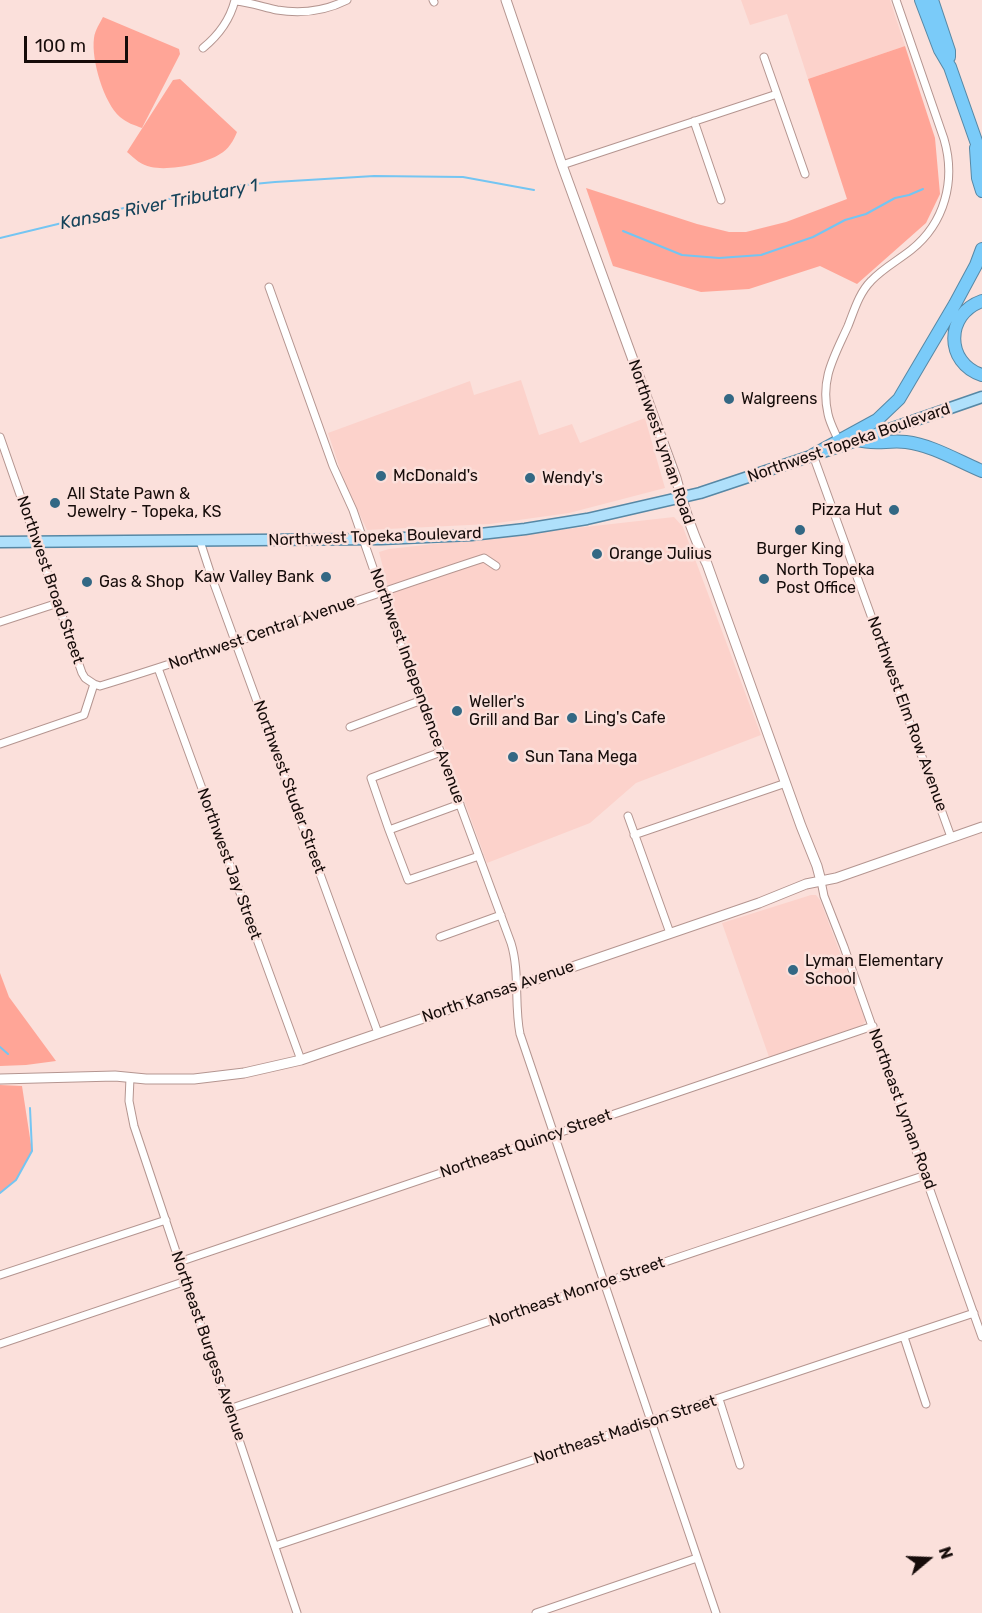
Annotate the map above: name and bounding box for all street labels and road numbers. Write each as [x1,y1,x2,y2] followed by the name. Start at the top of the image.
[624,357,698,527] street label: Northwest Lyman Road
[745,399,953,487] street label: Northwest Topeka Boulevard
[12,493,88,667] street label: Northwest Broad Street
[268,524,482,550] street label: Northwest Topeka Boulevard
[365,566,469,806] street label: Northwest Independence Avenue
[166,592,358,674] street label: Northwest Central Avenue
[863,614,951,814] street label: Northwest Elm Row Avenue
[249,698,329,876] street label: Northwest Studer Street
[193,786,265,942] street label: Northwest Jay Street
[419,957,577,1027] street label: North Kansas Avenue
[864,1026,940,1192] street label: Northeast Lyman Road
[438,1106,614,1182] street label: Northeast Quincy Street
[166,1249,250,1443] street label: Northeast Burgess Avenue
[487,1253,667,1331] street label: Northeast Monroe Street
[531,1391,719,1469] street label: Northeast Madison Street

